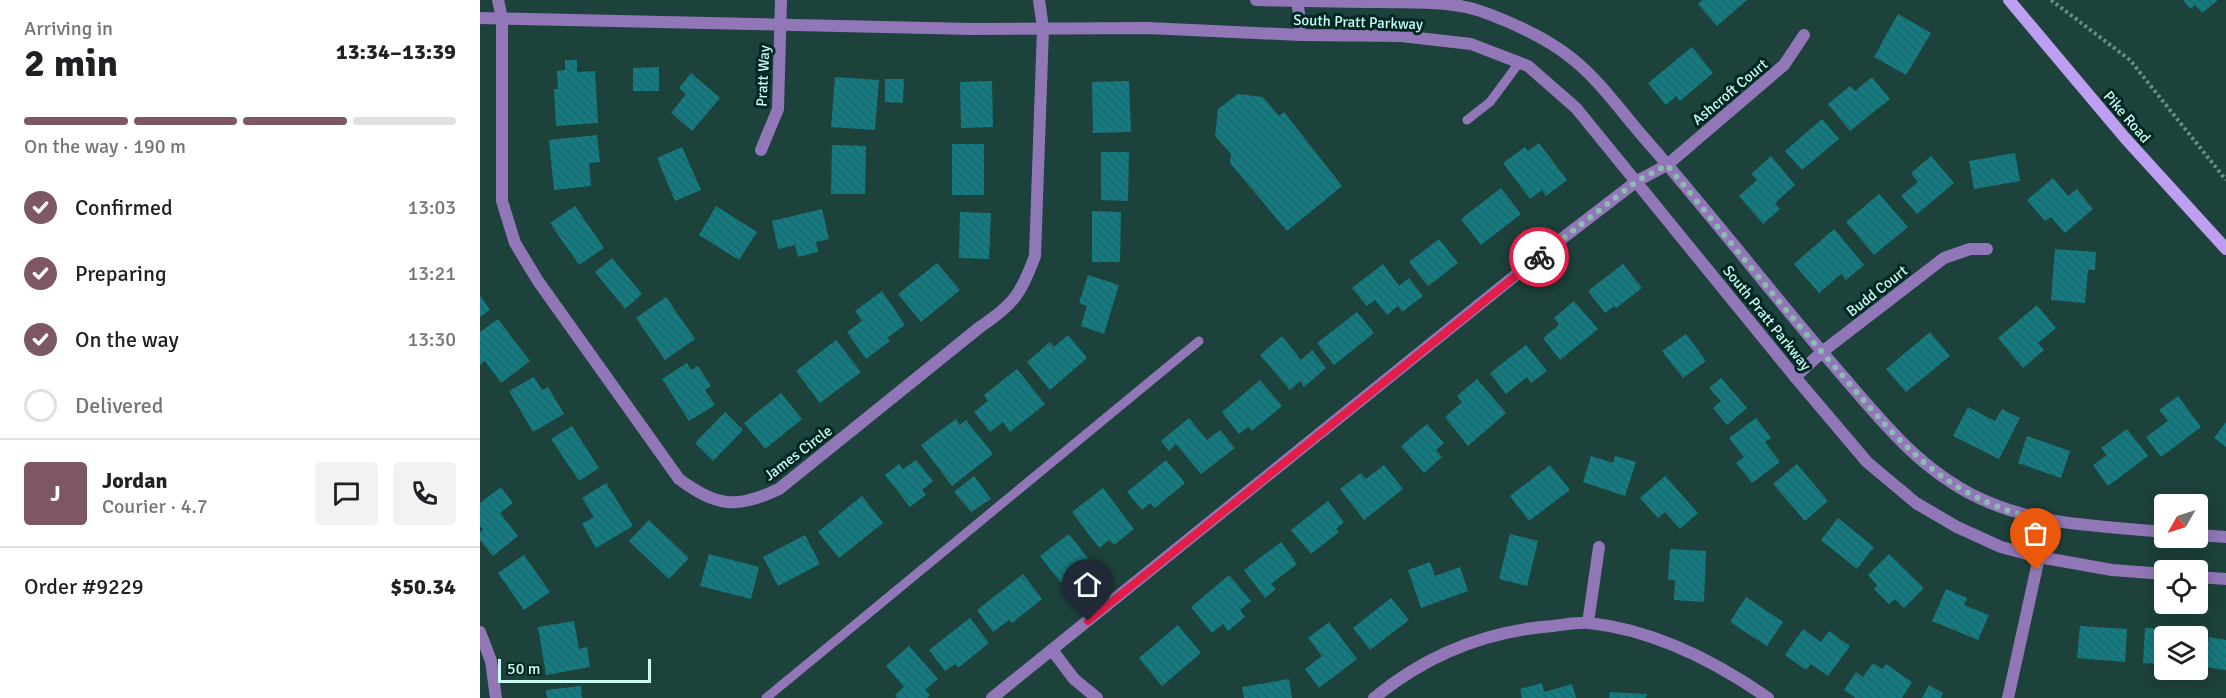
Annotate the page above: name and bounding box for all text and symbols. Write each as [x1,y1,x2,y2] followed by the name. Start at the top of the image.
[1293,11,1423,33] street label: South Pratt Parkway
[24,16,113,41] text: Arriving in
[336,38,456,65] text: 13:34–13:39
[24,39,118,87] text: 2 min
[752,45,774,107] street label: Pratt Way
[1689,55,1771,129] street label: Ashcroft Court
[2100,87,2154,147] street label: Pike Road
[24,134,186,159] text: On the way · 190 m
[24,191,57,224] icon: check
[75,194,173,221] text: Confirmed
[407,195,456,220] text: 13:03
[1509,227,1569,287] courier
[1523,241,1556,274] icon: bike
[24,257,57,290] icon: check
[75,260,167,287] text: Preparing
[407,261,456,286] text: 13:21
[1719,262,1815,374] street label: South Pratt Parkway
[1843,262,1911,320] street label: Budd Court
[24,323,57,356] icon: check
[75,326,179,353] text: On the way
[407,327,456,352] text: 13:30
[75,392,163,419] text: Delivered
[760,422,836,484] street label: James Circle
[315,462,378,525] button: chat
[393,462,456,525] button: phone
[102,467,168,494] text: Jordan
[50,480,61,507] text: J
[102,494,208,519] text: Courier · 4.7
[2154,494,2208,548] north arrow
[2154,494,2208,680] map controls
[2010,508,2061,570] pin
[2019,517,2052,550] icon: bag
[1062,559,1113,621] pin
[2154,560,2208,614] button: locate
[1071,568,1104,601] icon: home
[24,573,144,600] text: Order #9229
[390,573,456,600] text: $50.34
[2154,626,2208,680] button: layers
[498,656,651,684] scale bar
[507,659,541,679] text: 50 m

